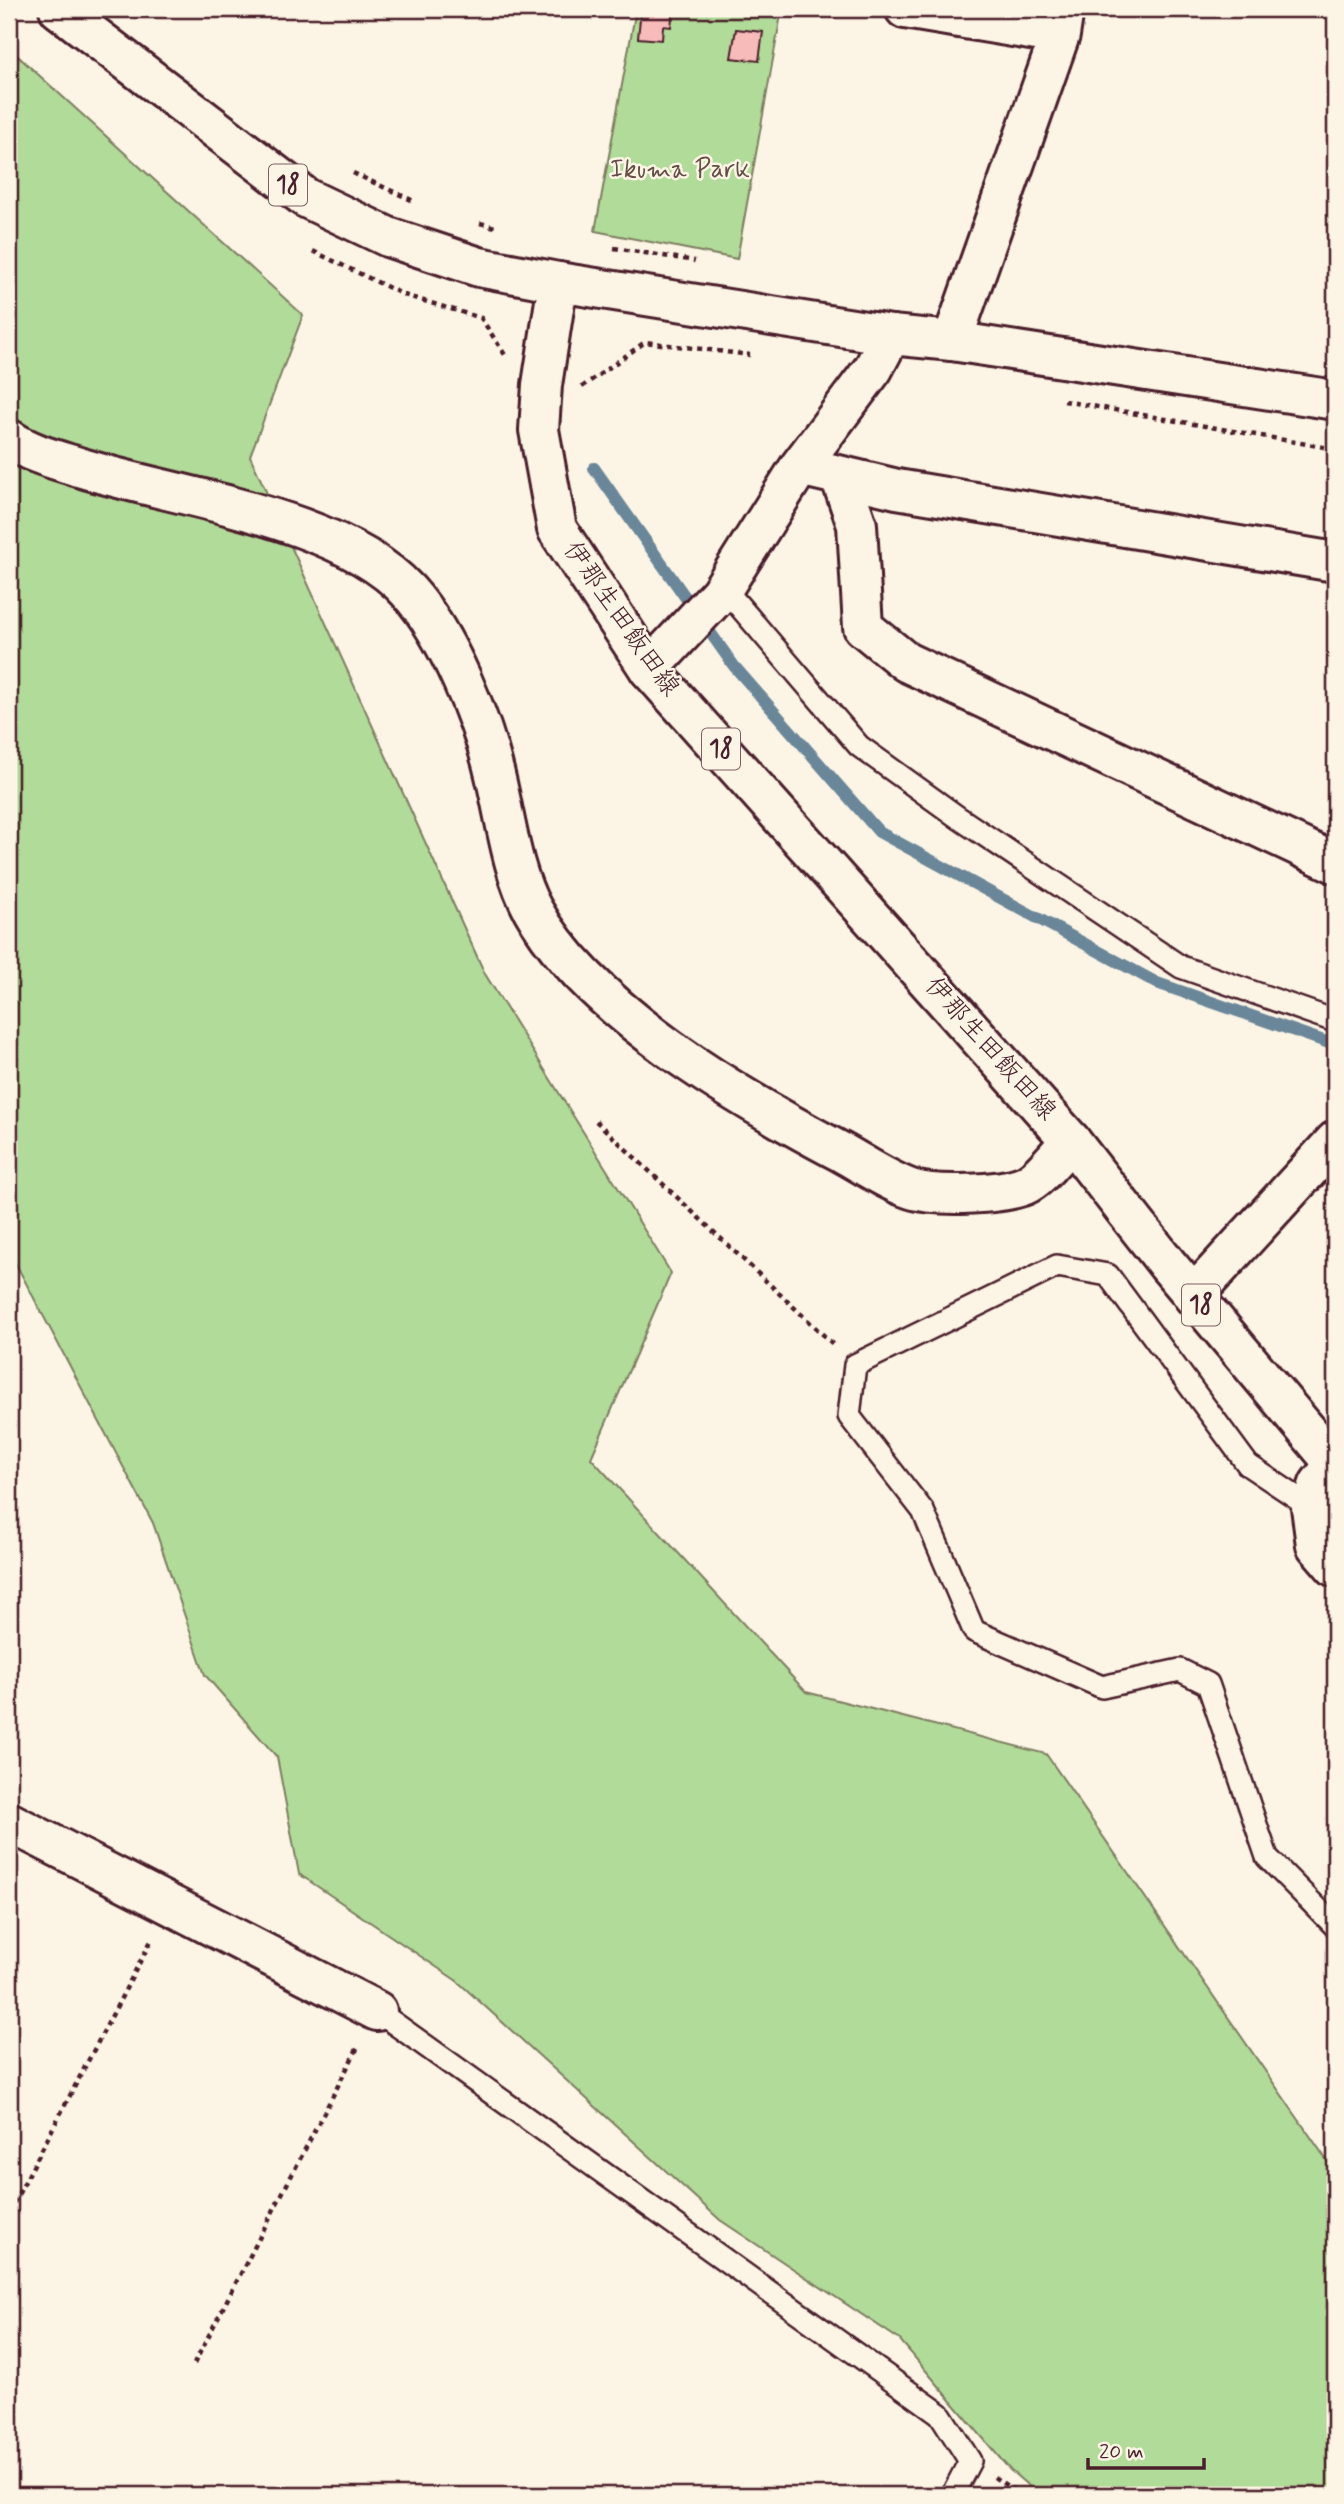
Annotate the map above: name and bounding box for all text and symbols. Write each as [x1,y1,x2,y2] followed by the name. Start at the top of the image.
[610,153,750,187] park label: Ikuma Park
[269,164,307,205] road number: 18
[555,535,687,703] street label: 伊那生田飯田線
[702,728,740,770] road number: 18
[916,970,1064,1128] street label: 伊那生田飯田線
[1182,1284,1220,1325] road number: 18
[1088,2427,1204,2471] scale bar
[1099,2438,1144,2466] text: 20 m

